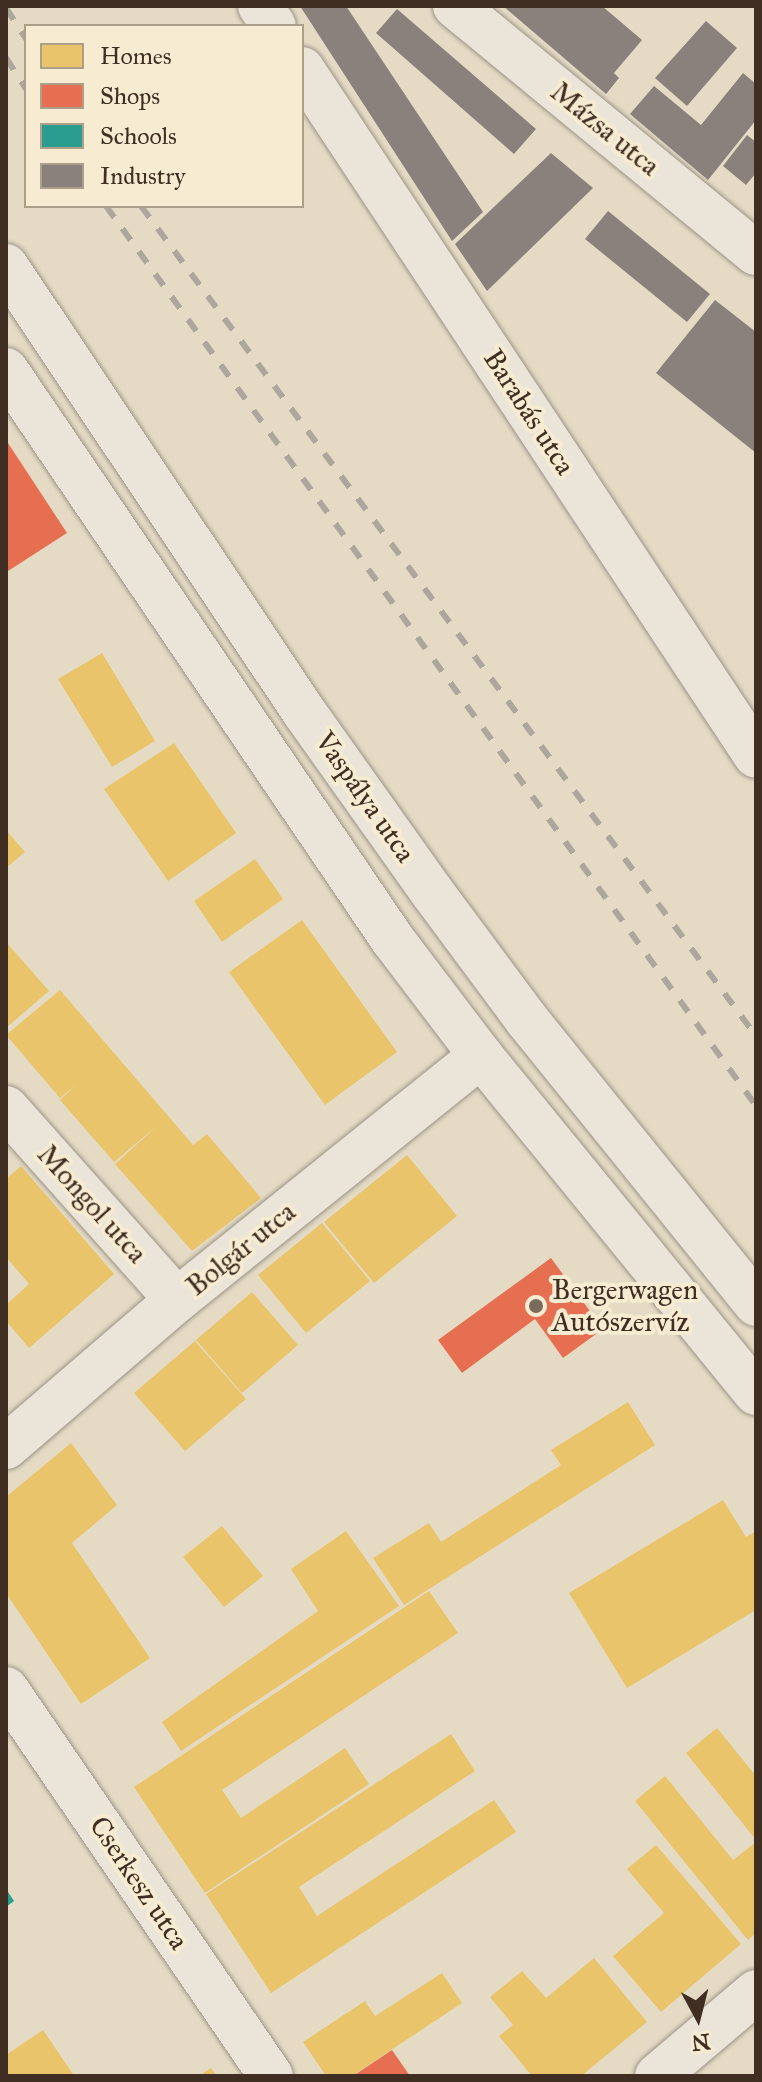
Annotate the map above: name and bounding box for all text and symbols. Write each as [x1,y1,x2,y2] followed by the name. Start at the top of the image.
[24,24,304,208] legend
[100,41,172,71] text: Homes
[544,75,666,183] street label: Mázsa utca
[100,81,160,111] text: Shops
[100,121,177,151] text: Schools
[100,161,186,191] text: Industry
[476,343,582,481] street label: Barabás utca
[308,725,422,869] street label: Vaspálya utca
[30,1138,154,1270] street label: Mongol utca
[180,1195,302,1303] street label: Bolgár utca
[552,1273,698,1339] place label: Bergerwagen Autószervíz
[527,1297,545,1315] marker: Bergerwagen Autószervíz
[82,1810,196,1956] street label: Cserkesz utca
[658,1978,738,2058] north arrow
[690,2028,712,2057] text: N

